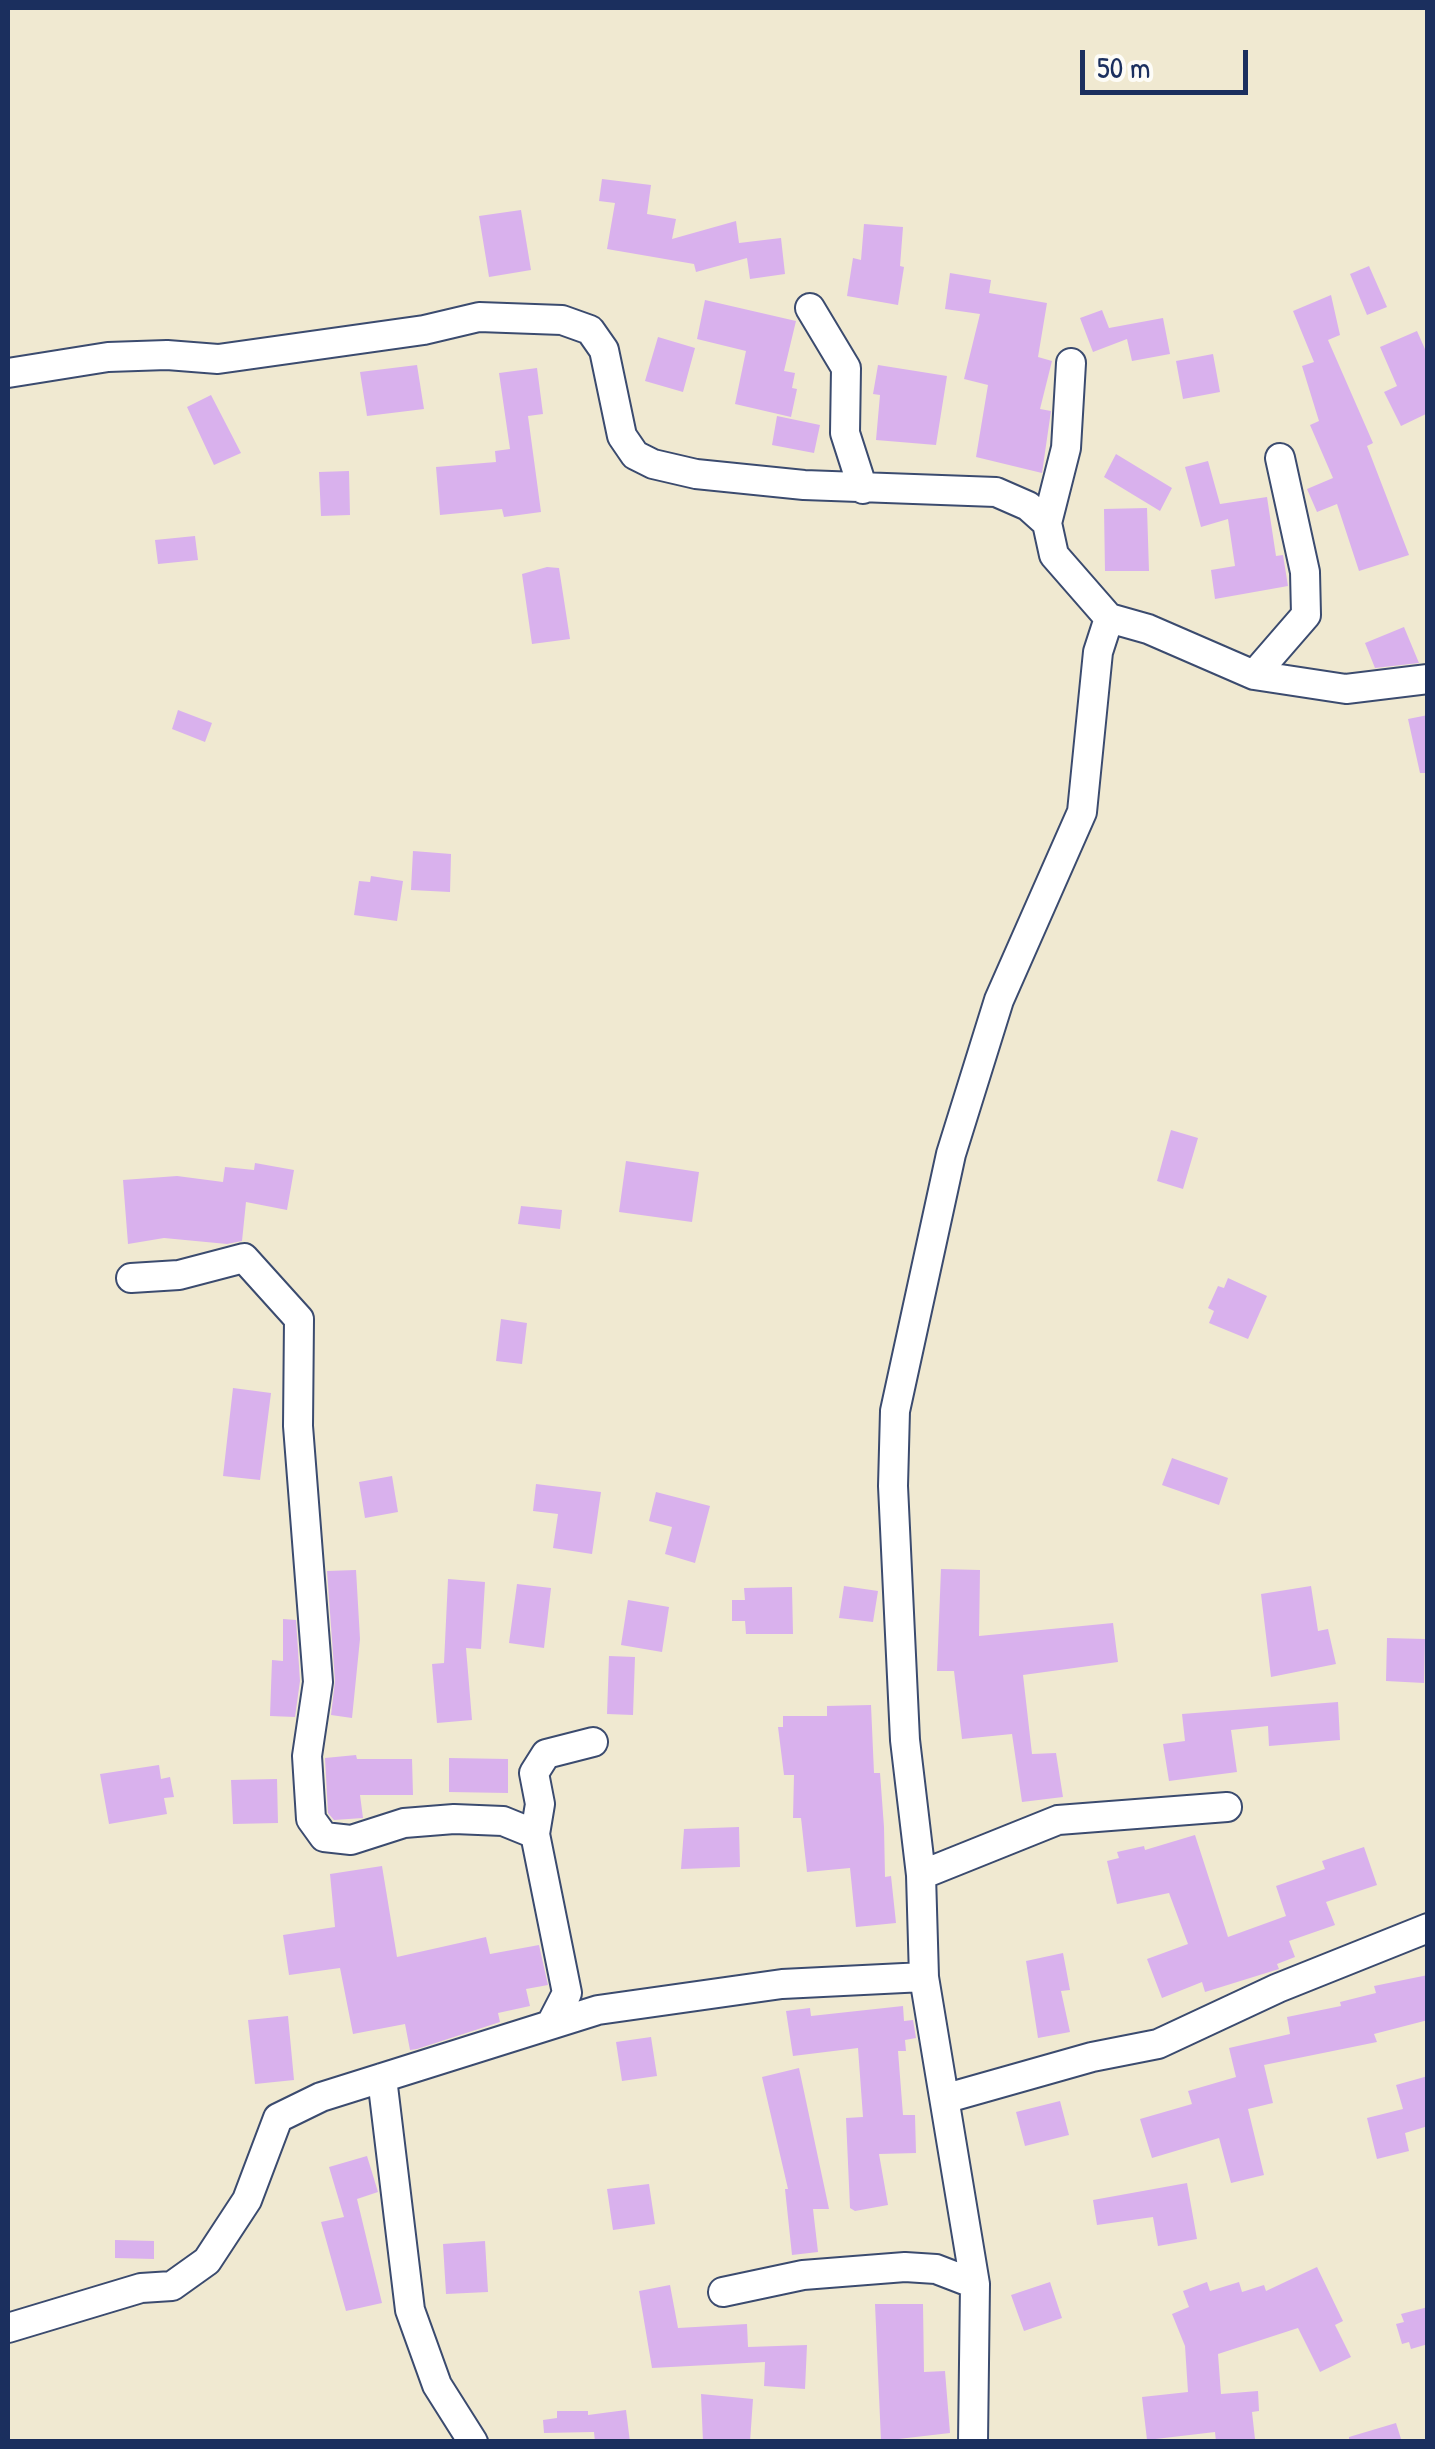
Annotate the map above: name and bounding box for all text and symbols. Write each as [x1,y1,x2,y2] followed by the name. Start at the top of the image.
[1085,30,1252,92] scale bar
[1097,47,1150,87] text: 50 m

